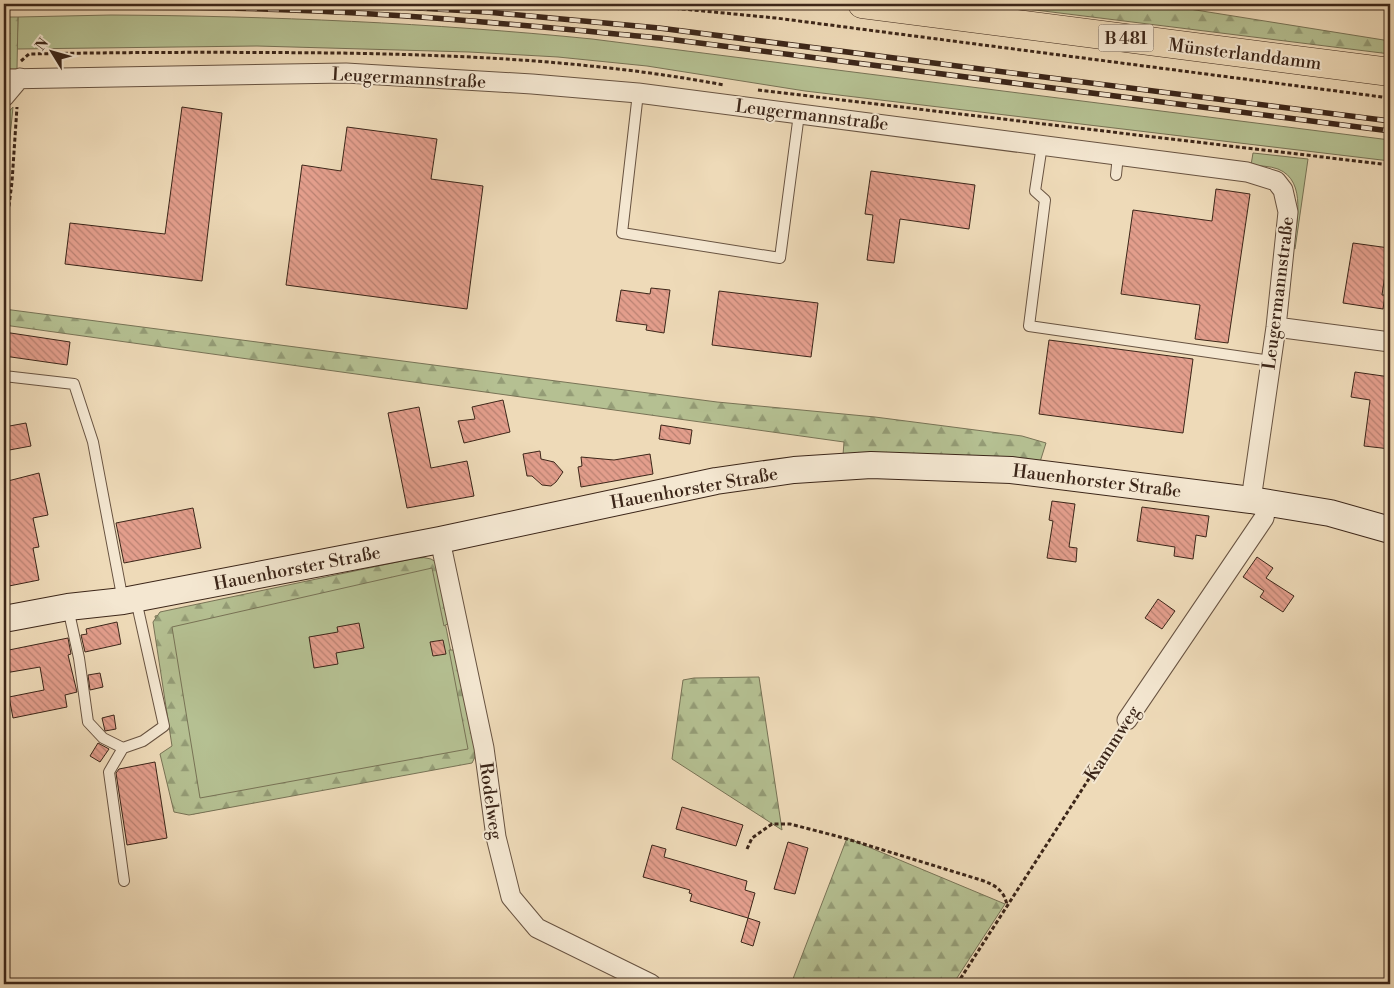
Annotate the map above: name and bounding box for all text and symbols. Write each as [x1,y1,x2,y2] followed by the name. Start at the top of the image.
[1098,24,1154,52] road number: B 481
[28,28,78,78] north arrow
[1167,34,1323,75] street label: Münsterlanddamm
[32,35,53,55] text: N
[331,63,487,94] street label: Leugermannstraße
[734,95,890,136] street label: Leugermannstraße
[1258,215,1299,371] street label: Leugermannstraße
[1011,460,1183,503] street label: Hauenhorster Straße
[608,462,780,515] street label: Hauenhorster Straße
[212,541,383,596] street label: Hauenhorster Straße
[1080,701,1146,785] street label: Kammweg
[474,761,507,842] street label: Rodelweg

